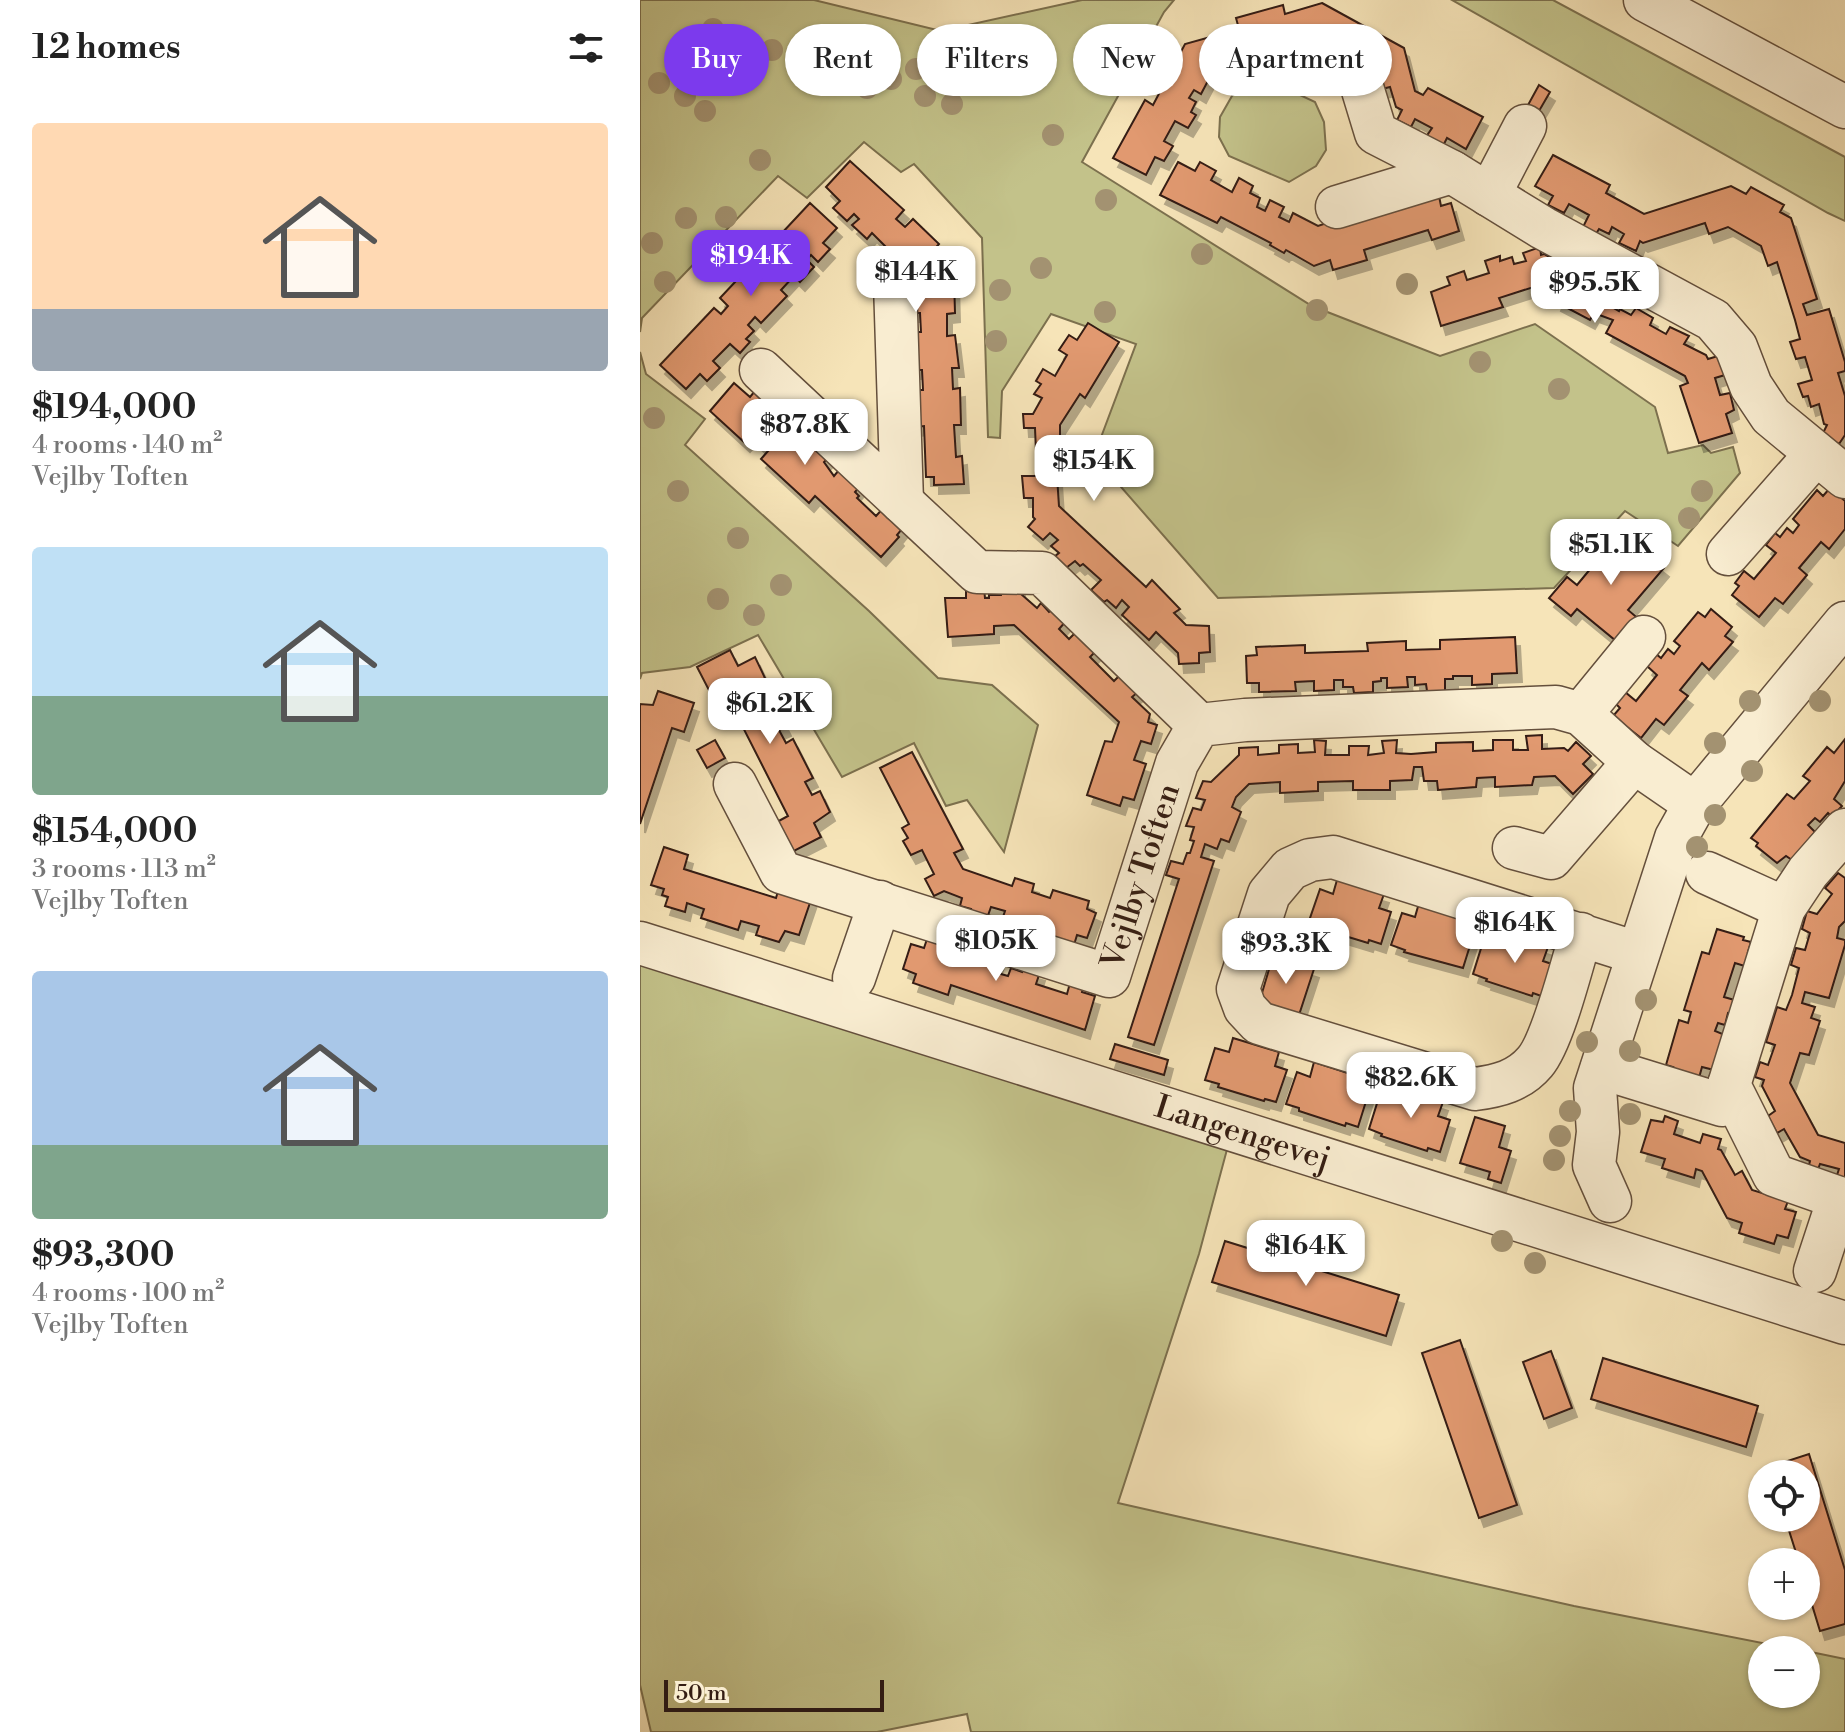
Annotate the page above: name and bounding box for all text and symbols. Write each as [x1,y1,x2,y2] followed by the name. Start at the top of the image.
[664,24,769,96] chip: Buy
[785,24,901,96] chip: Rent
[917,24,1057,96] chip: Filters
[1073,24,1183,96] chip: New
[1199,24,1392,96] chip: Apartment
[564,26,608,70] icon: filters
[32,27,181,69] text: 12 homes
[248,175,392,319] icon: home
[695,230,807,298] pin: $194K
[710,240,792,272] text: $194K
[860,246,972,314] pin: $144K
[874,256,958,288] text: $144K
[1530,257,1660,325] pin: $95.5K
[1549,267,1641,299] text: $95.5K
[32,387,196,429] text: $194,000
[740,399,870,467] pin: $87.8K
[760,409,850,441] text: $87.8K
[32,429,222,461] text: 4 rooms · 140 m²
[1038,435,1150,503] pin: $154K
[1053,445,1135,477] text: $154K
[32,461,188,493] text: Vejlby Toften
[1546,519,1676,587] pin: $51.1K
[1568,529,1654,561] text: $51.1K
[248,599,392,743] icon: home
[705,678,835,746] pin: $61.2K
[726,688,814,720] text: $61.2K
[1092,779,1189,975] street label: Vejlby Toften
[32,811,198,853] text: $154,000
[32,853,216,885] text: 3 rooms · 113 m²
[32,885,188,917] text: Vejlby Toften
[1459,897,1571,965] pin: $164K
[1474,907,1556,939] text: $164K
[940,915,1052,983] pin: $105K
[1221,918,1351,986] pin: $93.3K
[954,925,1038,957] text: $105K
[1240,928,1332,960] text: $93.3K
[248,1023,392,1167] icon: home
[1346,1052,1476,1120] pin: $82.6K
[1365,1062,1457,1094] text: $82.6K
[1150,1087,1336,1180] street label: Langengevej
[1250,1220,1362,1288] pin: $164K
[1265,1230,1347,1262] text: $164K
[32,1235,174,1277] text: $93,300
[32,1277,224,1309] text: 4 rooms · 100 m²
[32,1309,188,1341] text: Vejlby Toften
[1748,1460,1820,1708] map controls
[1748,1460,1820,1532] button: locate
[1748,1548,1820,1620] button: +
[1748,1636,1820,1708] button: −
[664,1676,884,1712] scale bar
[676,1680,727,1707] text: 50 m

